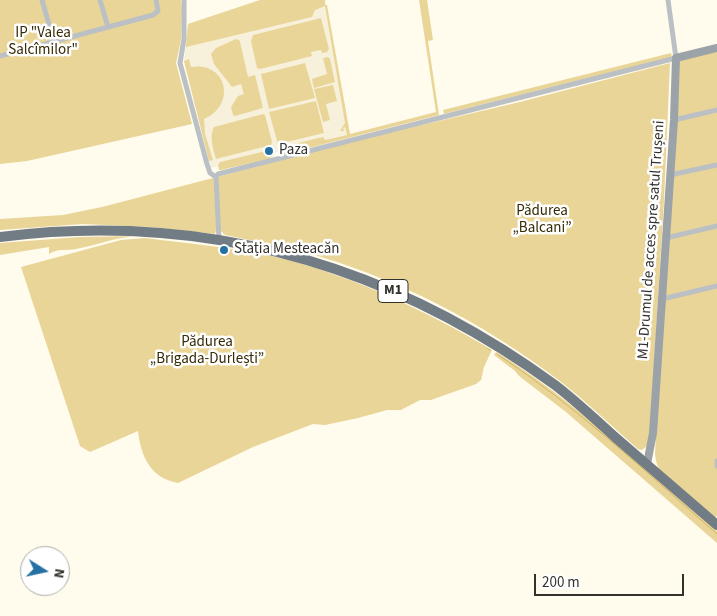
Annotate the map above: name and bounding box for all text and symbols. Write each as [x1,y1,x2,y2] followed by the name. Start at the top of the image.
[8,25,78,60] park label: IP "Valea Salcîmilor"
[635,120,669,360] street label: M1-Drumul de acces spre satul Trușeni
[279,142,308,160] place label: Paza
[263,145,275,157] marker: Paza
[512,203,572,238] park label: Pădurea „Balcani”
[234,241,340,259] place label: Stația Mesteacăn
[218,244,230,256] marker: Stația Mesteacăn
[378,280,408,302] road number: M1
[150,334,264,369] park label: Pădurea „Brigada-Durlești”
[20,546,70,596] north arrow
[537,564,687,596] scale bar
[48,567,69,580] text: N
[542,572,580,593] text: 200 m

